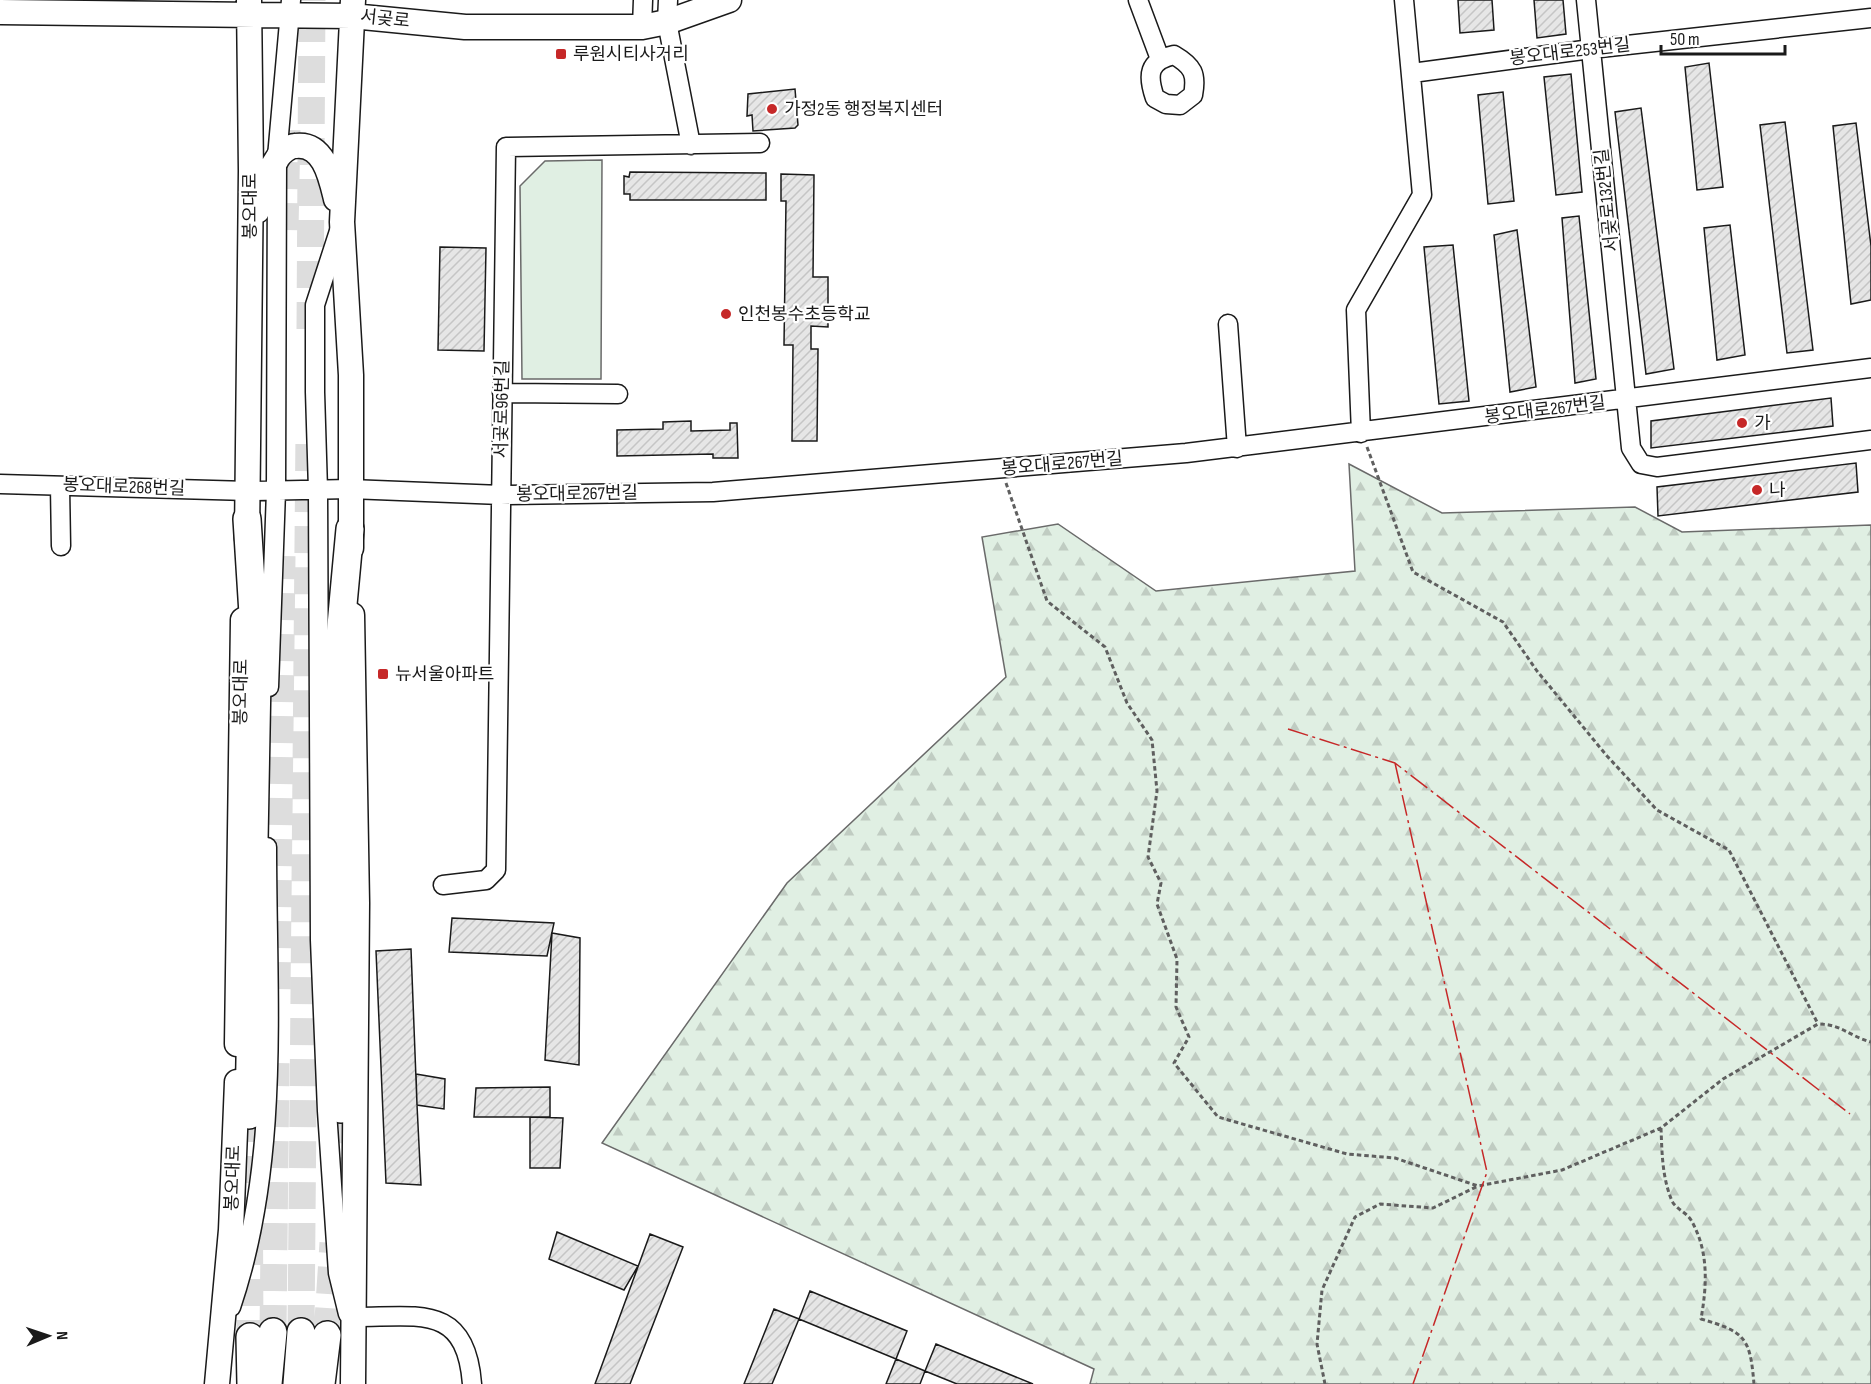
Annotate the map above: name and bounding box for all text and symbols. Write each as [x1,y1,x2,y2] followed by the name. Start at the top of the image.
[359,6,411,32] street label: 서곶로
[1661,18,1786,56] scale bar
[1670,29,1700,50] text: 50 m
[1508,34,1632,70] street label: 봉오대로253번길
[573,44,689,65] place label: 루원시티사거리
[554,47,568,61] marker: 루원시티사거리
[784,99,943,120] place label: 가정2동 행정복지센터
[765,102,779,116] marker: 가정2동 행정복지센터
[1591,147,1623,253] street label: 서곶로132번길
[240,173,261,239] street label: 봉오대로
[738,304,870,325] place label: 인천봉수초등학교
[719,307,733,321] marker: 인천봉수초등학교
[491,359,513,459] street label: 서곷로96번길
[1483,392,1607,428] street label: 봉오대로267번길
[1754,413,1771,434] place label: 가
[1735,416,1749,430] marker: 가
[1000,448,1124,480] street label: 봉오대로267번길
[62,474,186,500] street label: 봉오대로268번길
[1769,480,1786,501] place label: 나
[516,482,638,506] street label: 봉오대로267번길
[1750,483,1764,497] marker: 나
[230,659,252,725] street label: 봉오대로
[395,664,494,685] place label: 뉴서울아파트
[376,667,390,681] marker: 뉴서울아파트
[221,1145,245,1211] street label: 봉오대로
[18,1306,78,1366] north arrow
[52,1331,71,1340] text: N

